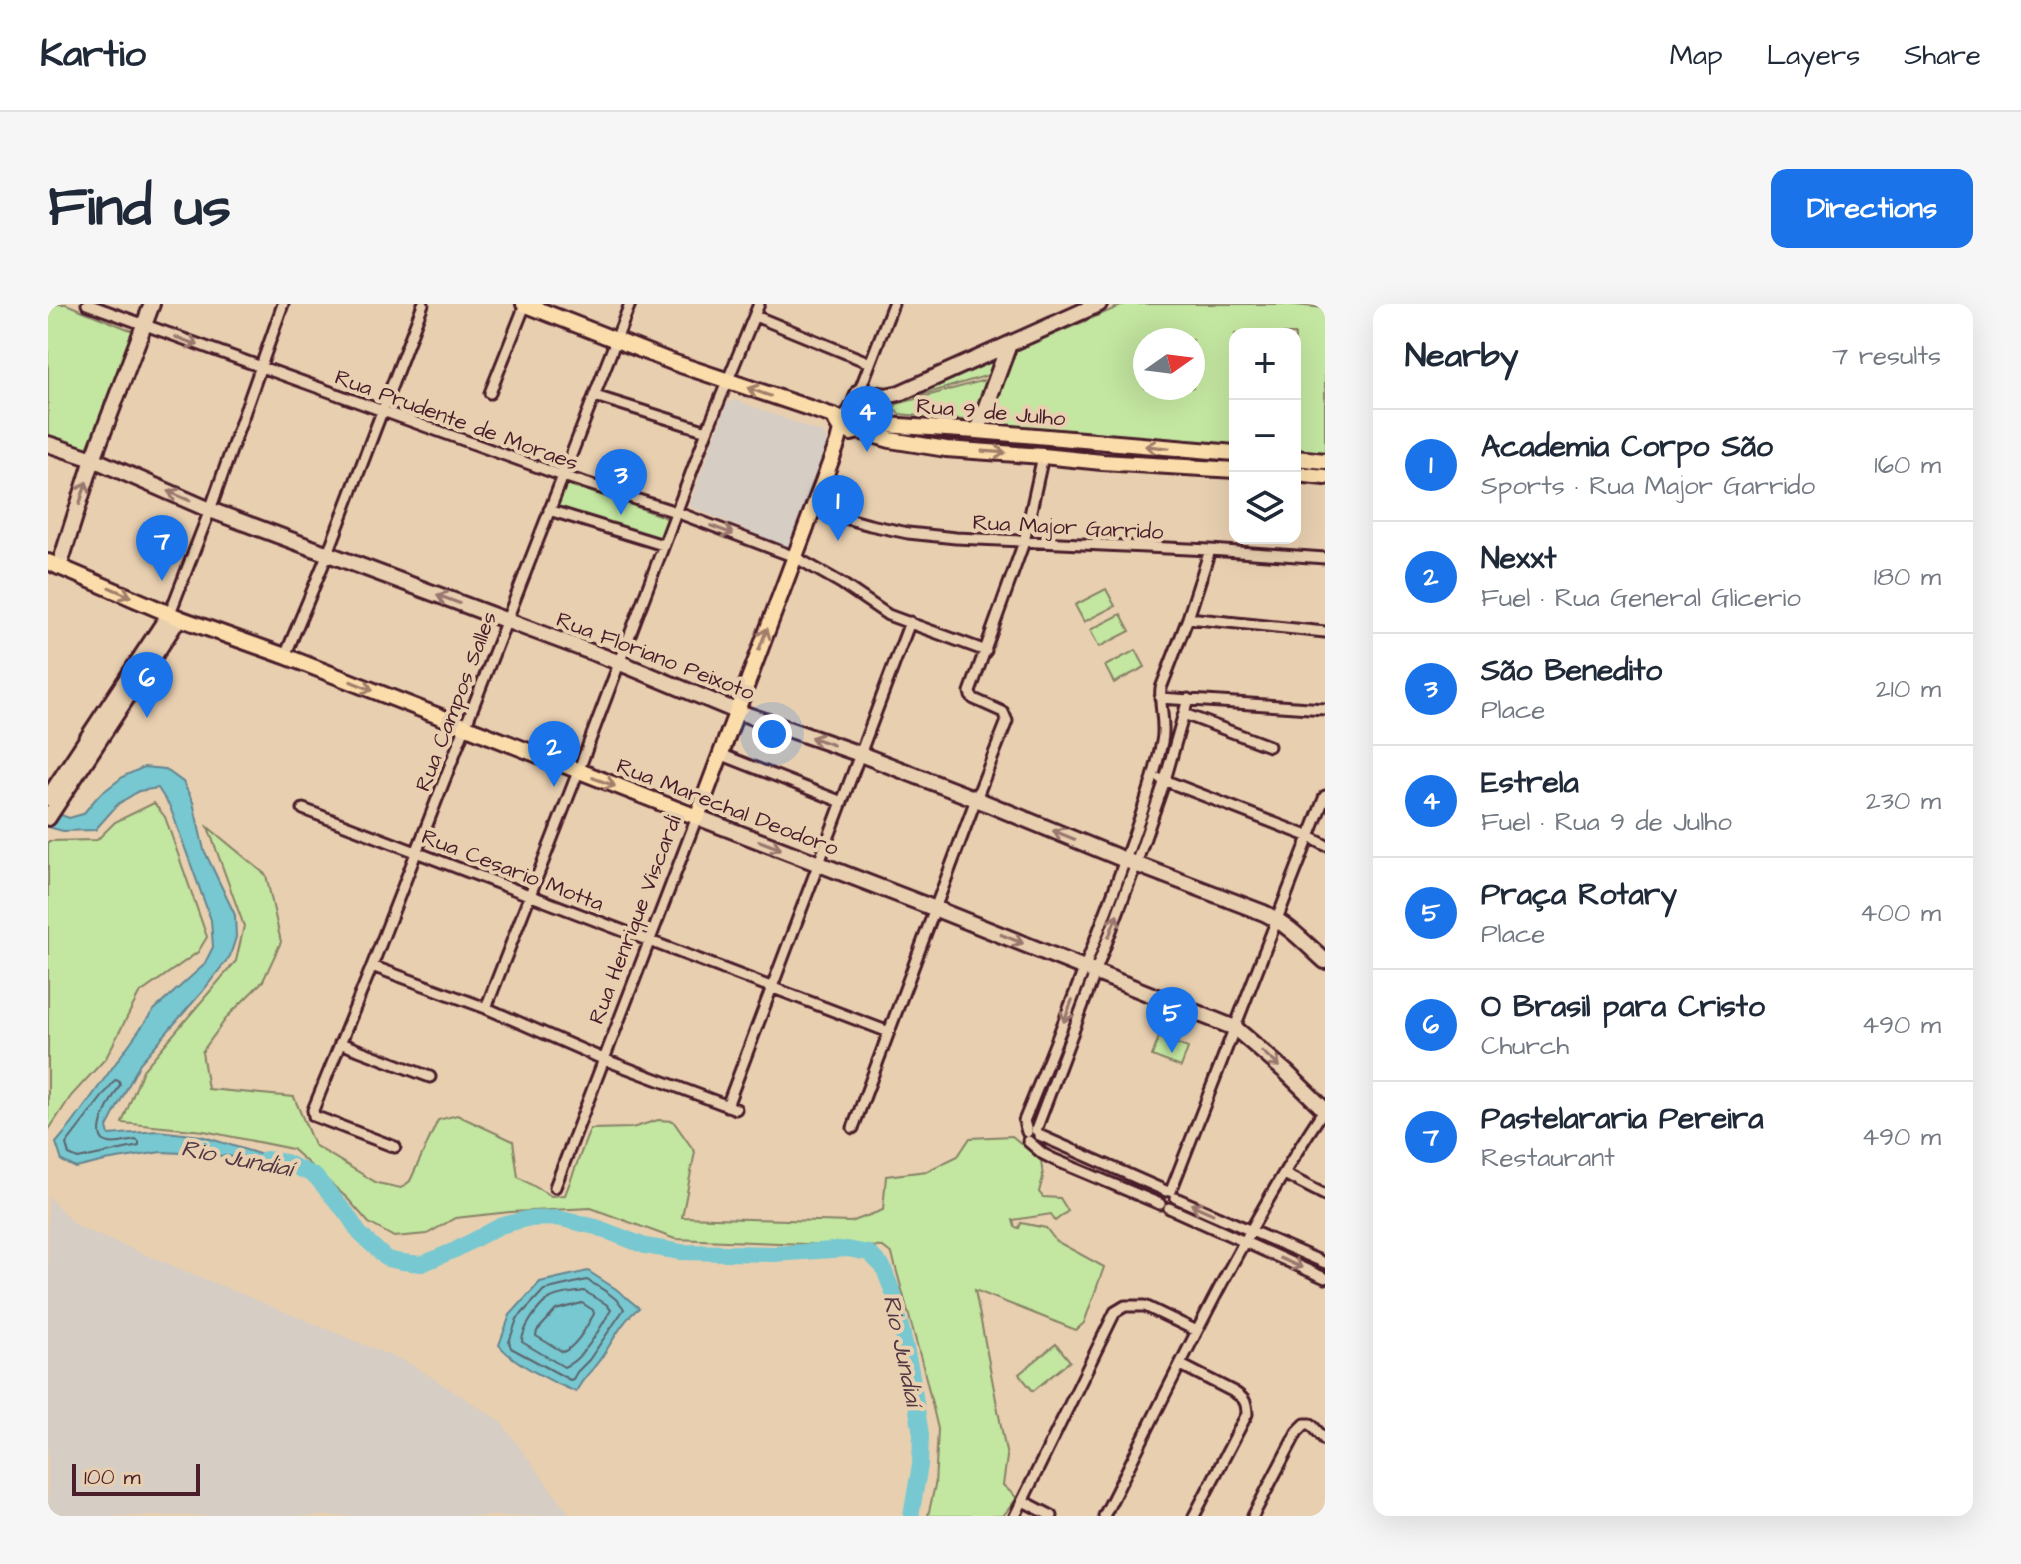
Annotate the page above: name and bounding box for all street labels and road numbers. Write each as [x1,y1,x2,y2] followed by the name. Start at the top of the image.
[331,362,582,479] street label: Rua Prudente de Moraes
[915,391,1067,435] street label: Rua 9 de Julho
[972,507,1165,548] street label: Rua Major Garrido
[552,604,760,709] street label: Rua Floriano Peixoto
[408,607,505,796] street label: Rua Campos Salles
[612,751,843,864] street label: Rua Marechal Deodoro
[581,810,690,1029] street label: Rua Henrique Viscardi
[417,821,608,919] street label: Rua Cesario Motta

